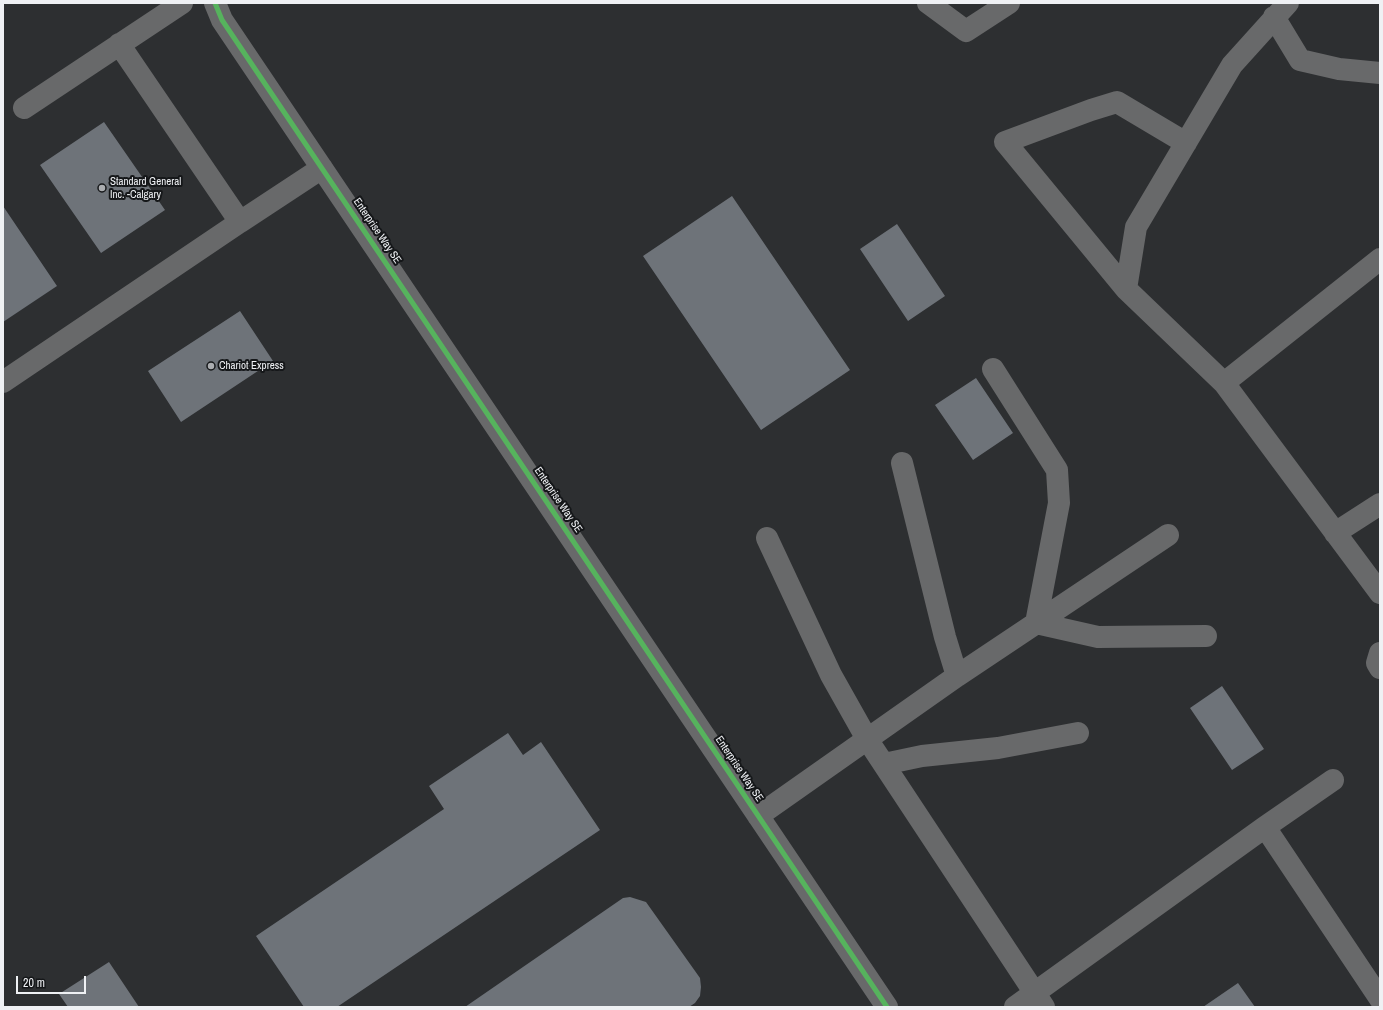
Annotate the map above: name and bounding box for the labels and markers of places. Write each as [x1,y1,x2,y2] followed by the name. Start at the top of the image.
[110,175,181,201] place label: Standard General Inc. -Calgary
[97,183,107,193] marker: Standard General Inc. -Calgary
[219,359,284,373] place label: Chariot Express
[206,361,216,371] marker: Chariot Express

